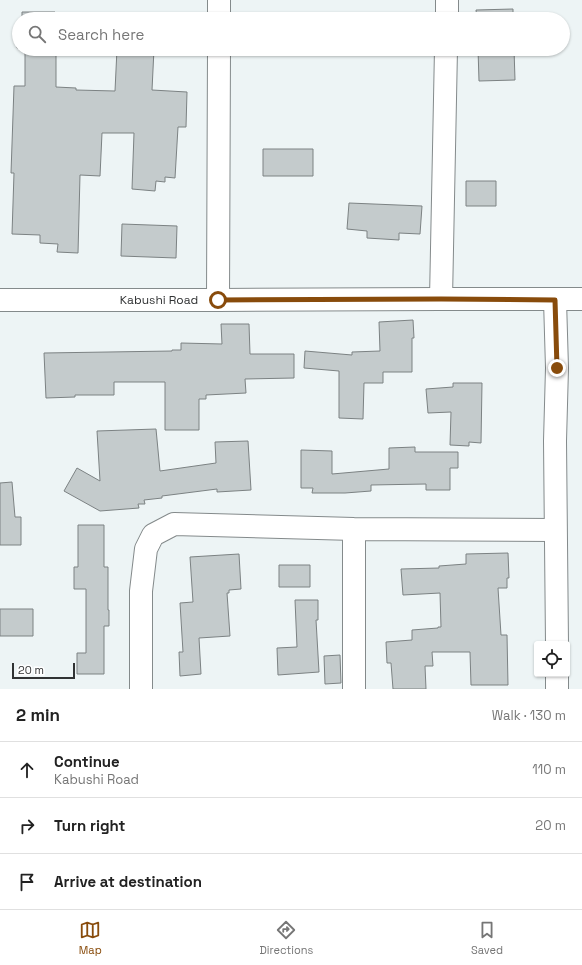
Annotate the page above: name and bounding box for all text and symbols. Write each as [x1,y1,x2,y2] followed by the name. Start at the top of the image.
[12,12,570,56] search box
[26,23,48,45] icon: search
[58,25,144,44] text: Search here
[209,291,227,309] route start
[120,292,198,308] street label: Kabushi Road
[548,359,566,377] route end
[534,641,570,677] map controls
[534,641,570,677] button: locate
[12,661,75,680] scale bar
[18,663,44,677] text: 20 m
[16,704,60,726] text: 2 min
[492,707,566,724] text: Walk · 130 m
[54,752,120,771] text: Continue
[16,759,38,781] icon: ahead
[532,761,566,778] text: 110 m
[54,771,139,788] text: Kabushi Road
[16,815,38,837] icon: right
[54,816,125,835] text: Turn right
[535,817,566,834] text: 20 m
[16,871,38,893] icon: arrive
[54,872,202,891] text: Arrive at destination
[79,919,102,957] tab: Map
[259,919,313,957] tab: Directions
[471,919,503,957] tab: Saved

